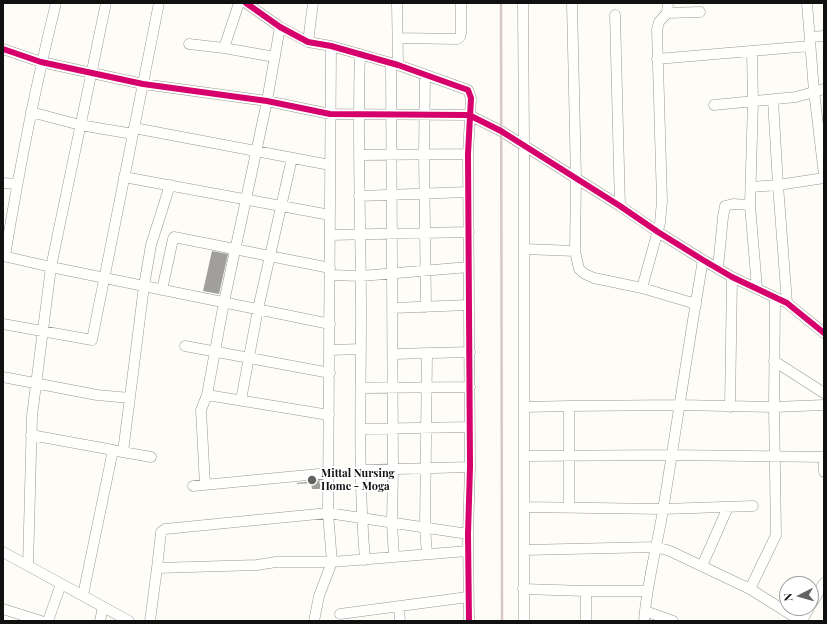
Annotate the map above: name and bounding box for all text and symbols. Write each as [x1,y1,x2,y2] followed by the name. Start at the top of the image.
[321,467,395,493] place label: Mittal Nursing Home - Moga
[306,474,318,486] marker: Mittal Nursing Home - Moga
[779,576,819,616] north arrow
[780,592,795,602] text: N

